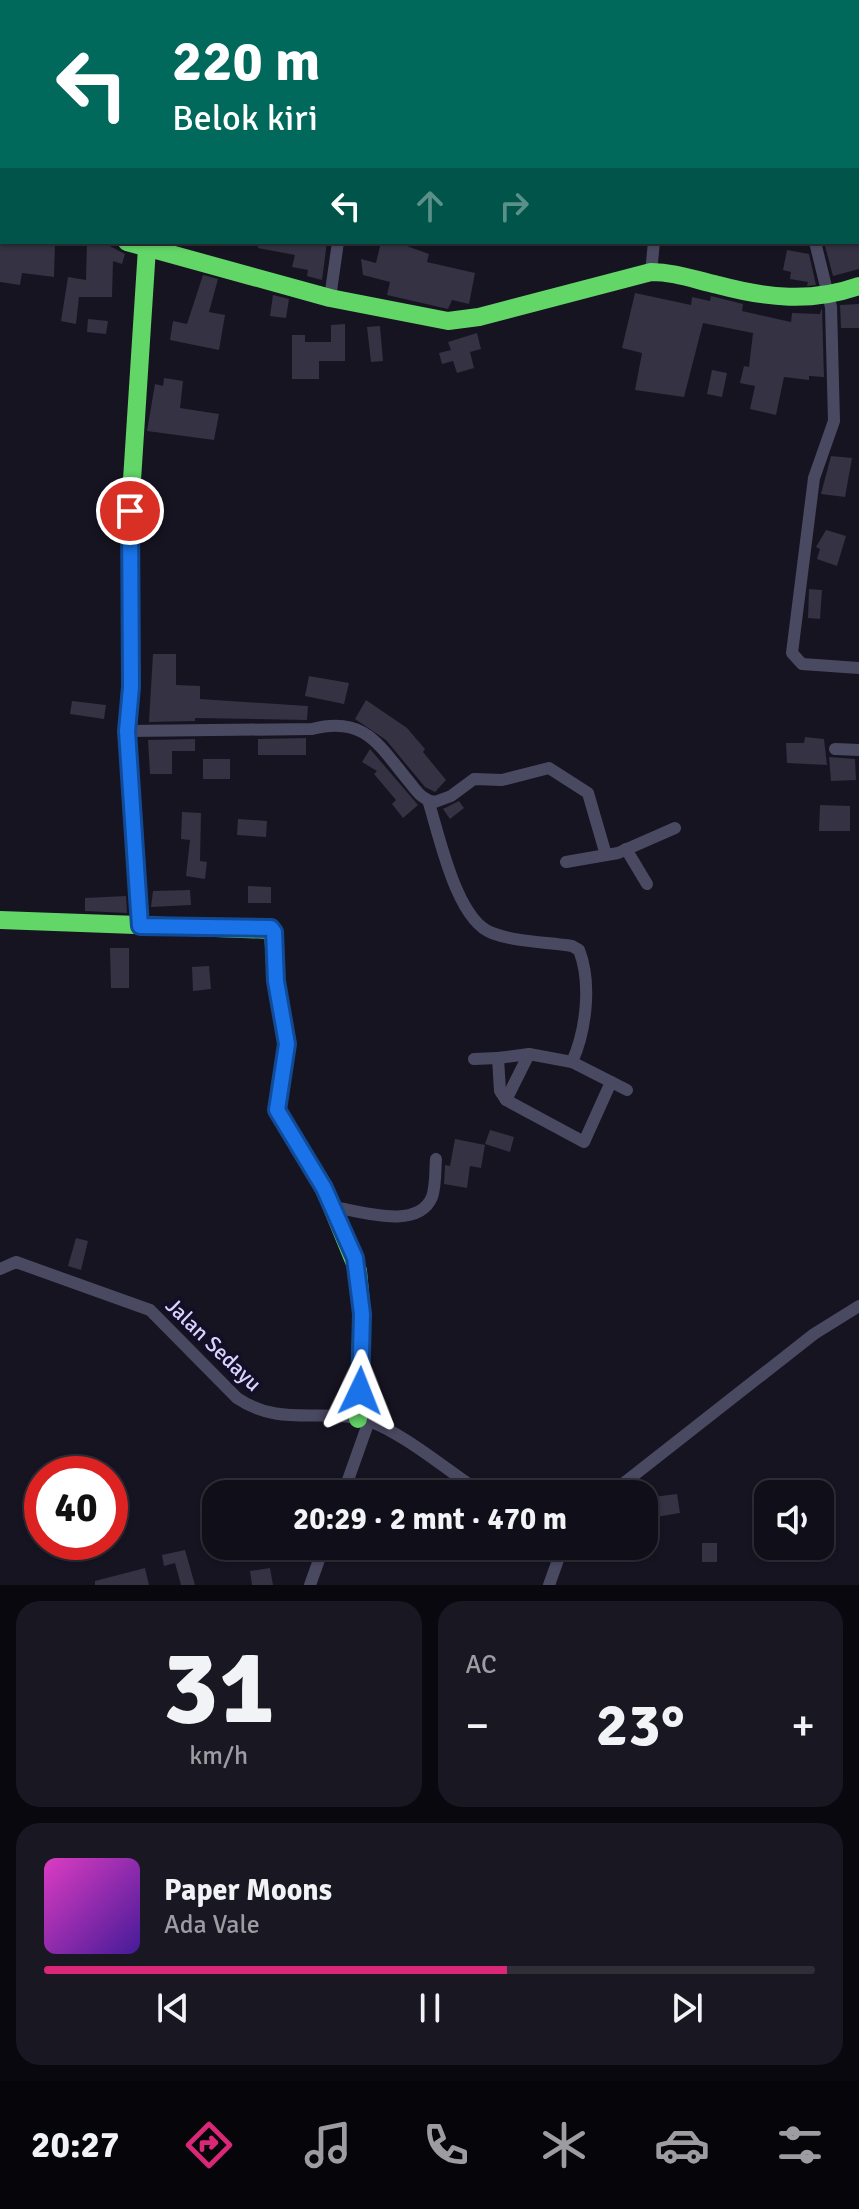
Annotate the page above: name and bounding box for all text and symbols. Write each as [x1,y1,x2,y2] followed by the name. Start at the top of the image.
[172,27,320,96] text: 220 m
[40,32,144,136] icon: left
[172,96,318,141] text: Belok kiri
[324,184,368,228] icon: left
[408,184,452,228] icon: ahead
[492,184,536,228] icon: right
[96,477,164,545] pin
[108,489,152,533] icon: arrive
[160,1292,267,1397] street label: Jalan Sedayu
[318,1349,402,1433] position arrow
[24,1456,128,1560] speed limit sign: 40
[754,1480,834,1560] map controls
[754,1480,834,1560] button: sound
[293,1501,567,1538] text: 20:29 · 2 mnt · 470 m
[163,1624,275,1752] text: 31
[466,1649,497,1681] text: AC
[596,1689,685,1763] text: 23°
[466,1699,489,1753] text: −
[791,1699,815,1753] text: +
[189,1740,248,1772] text: km/h
[164,1872,332,1909] text: Paper Moons
[164,1909,260,1941] text: Ada Vale
[151,1986,195,2030] icon: previous
[408,1986,452,2030] icon: pause
[665,1986,709,2030] icon: next
[181,2117,237,2173] icon: directions
[300,2117,356,2173] icon: music
[418,2117,474,2173] icon: phone
[536,2117,592,2173] icon: climate
[654,2117,710,2173] icon: car
[772,2117,828,2173] icon: filters
[31,2123,119,2168] text: 20:27

